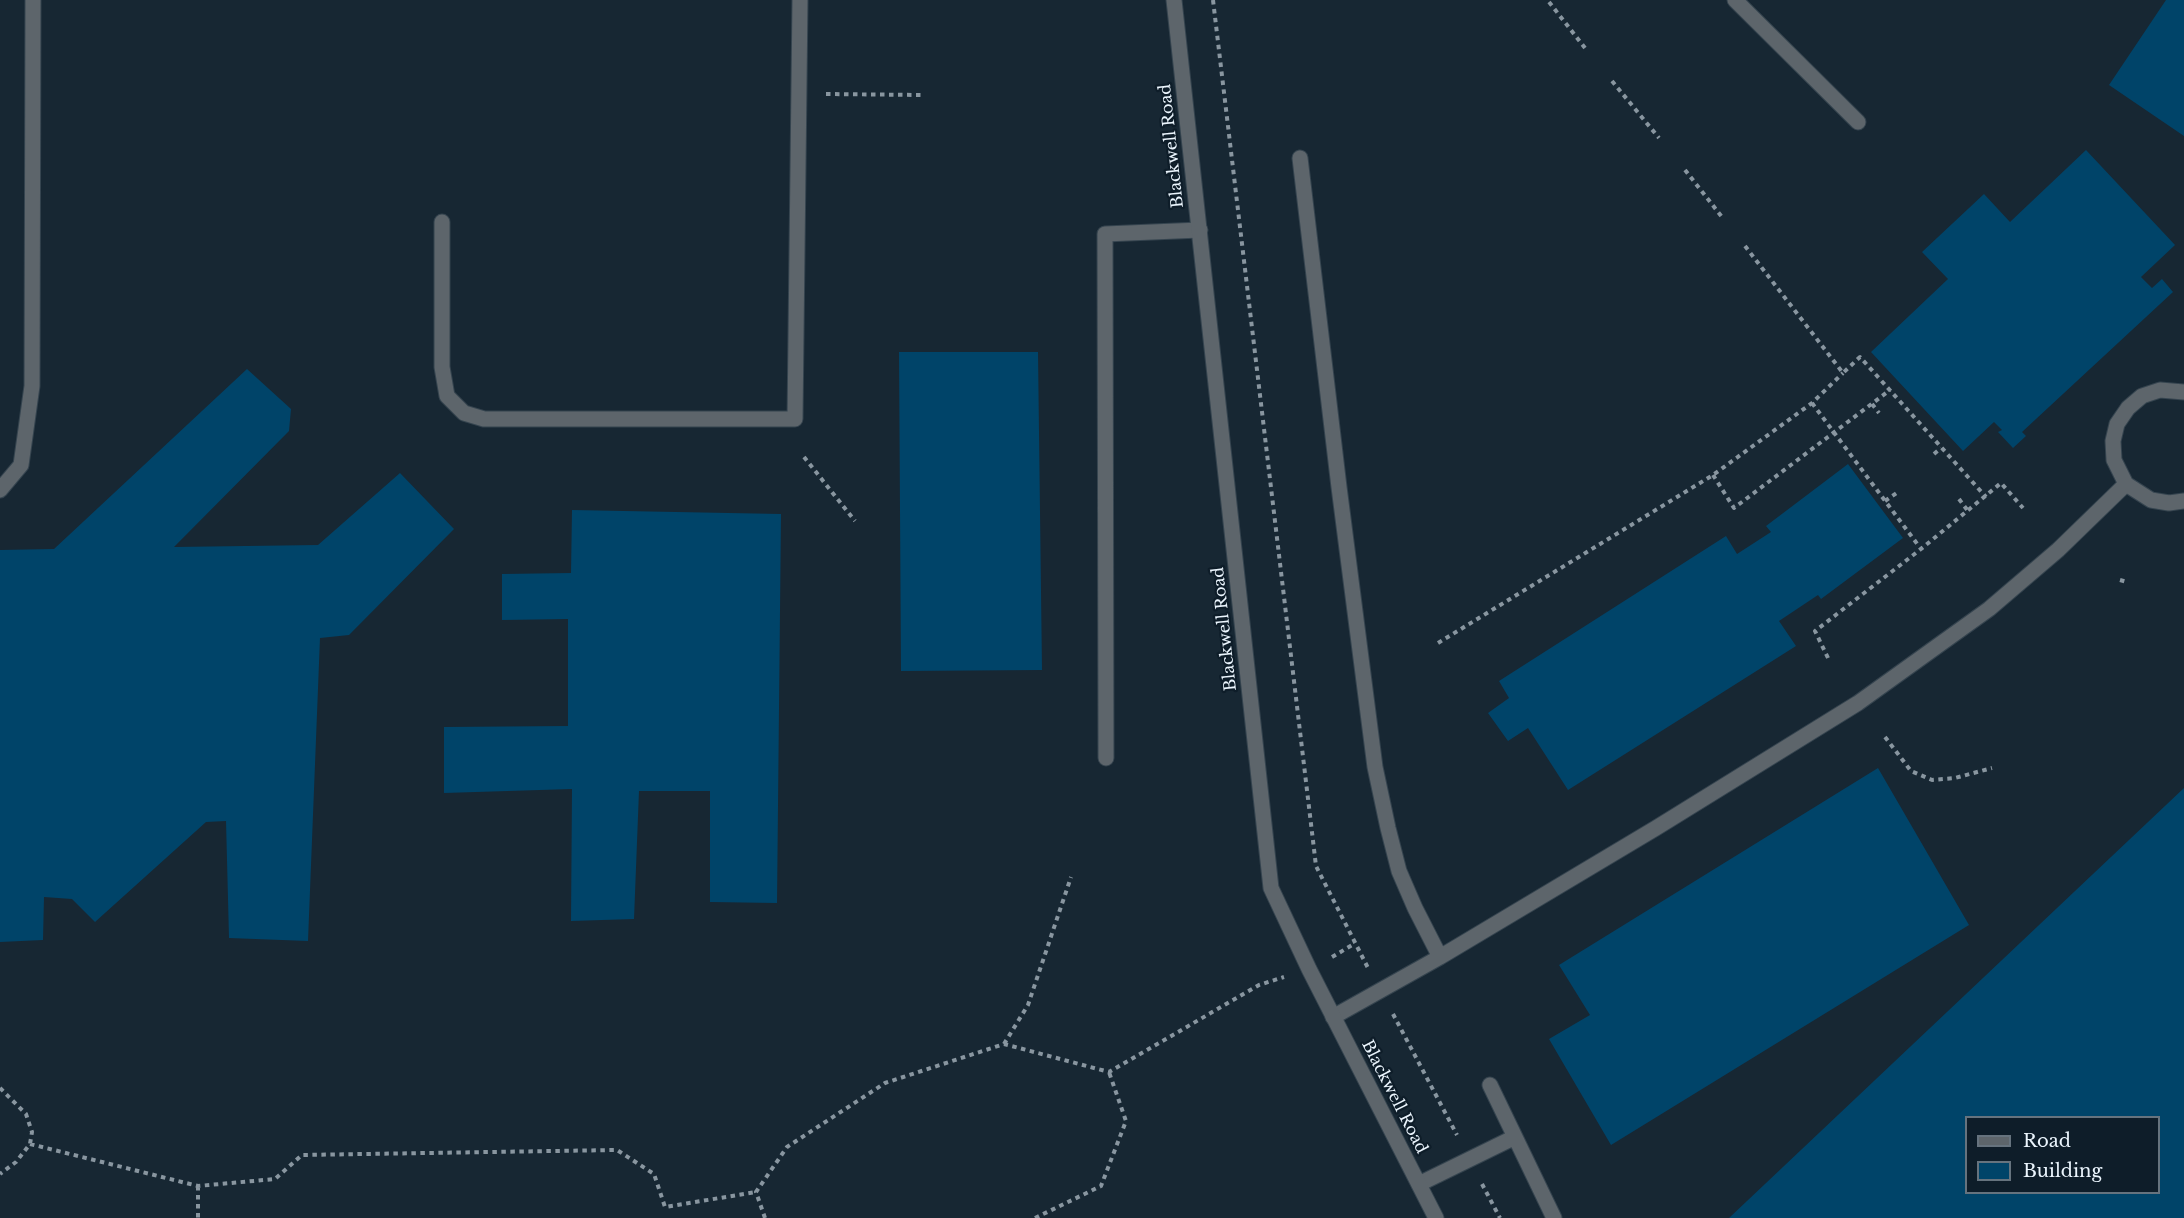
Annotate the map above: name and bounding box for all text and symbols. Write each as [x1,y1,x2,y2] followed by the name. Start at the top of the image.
[1156,83,1188,209] street label: Blackwell Road
[1209,566,1241,692] street label: Blackwell Road
[1357,1037,1431,1157] street label: Blackwell Road
[1965,1116,2160,1194] legend
[2023,1130,2071,1152] text: Road
[2023,1160,2102,1182] text: Building

